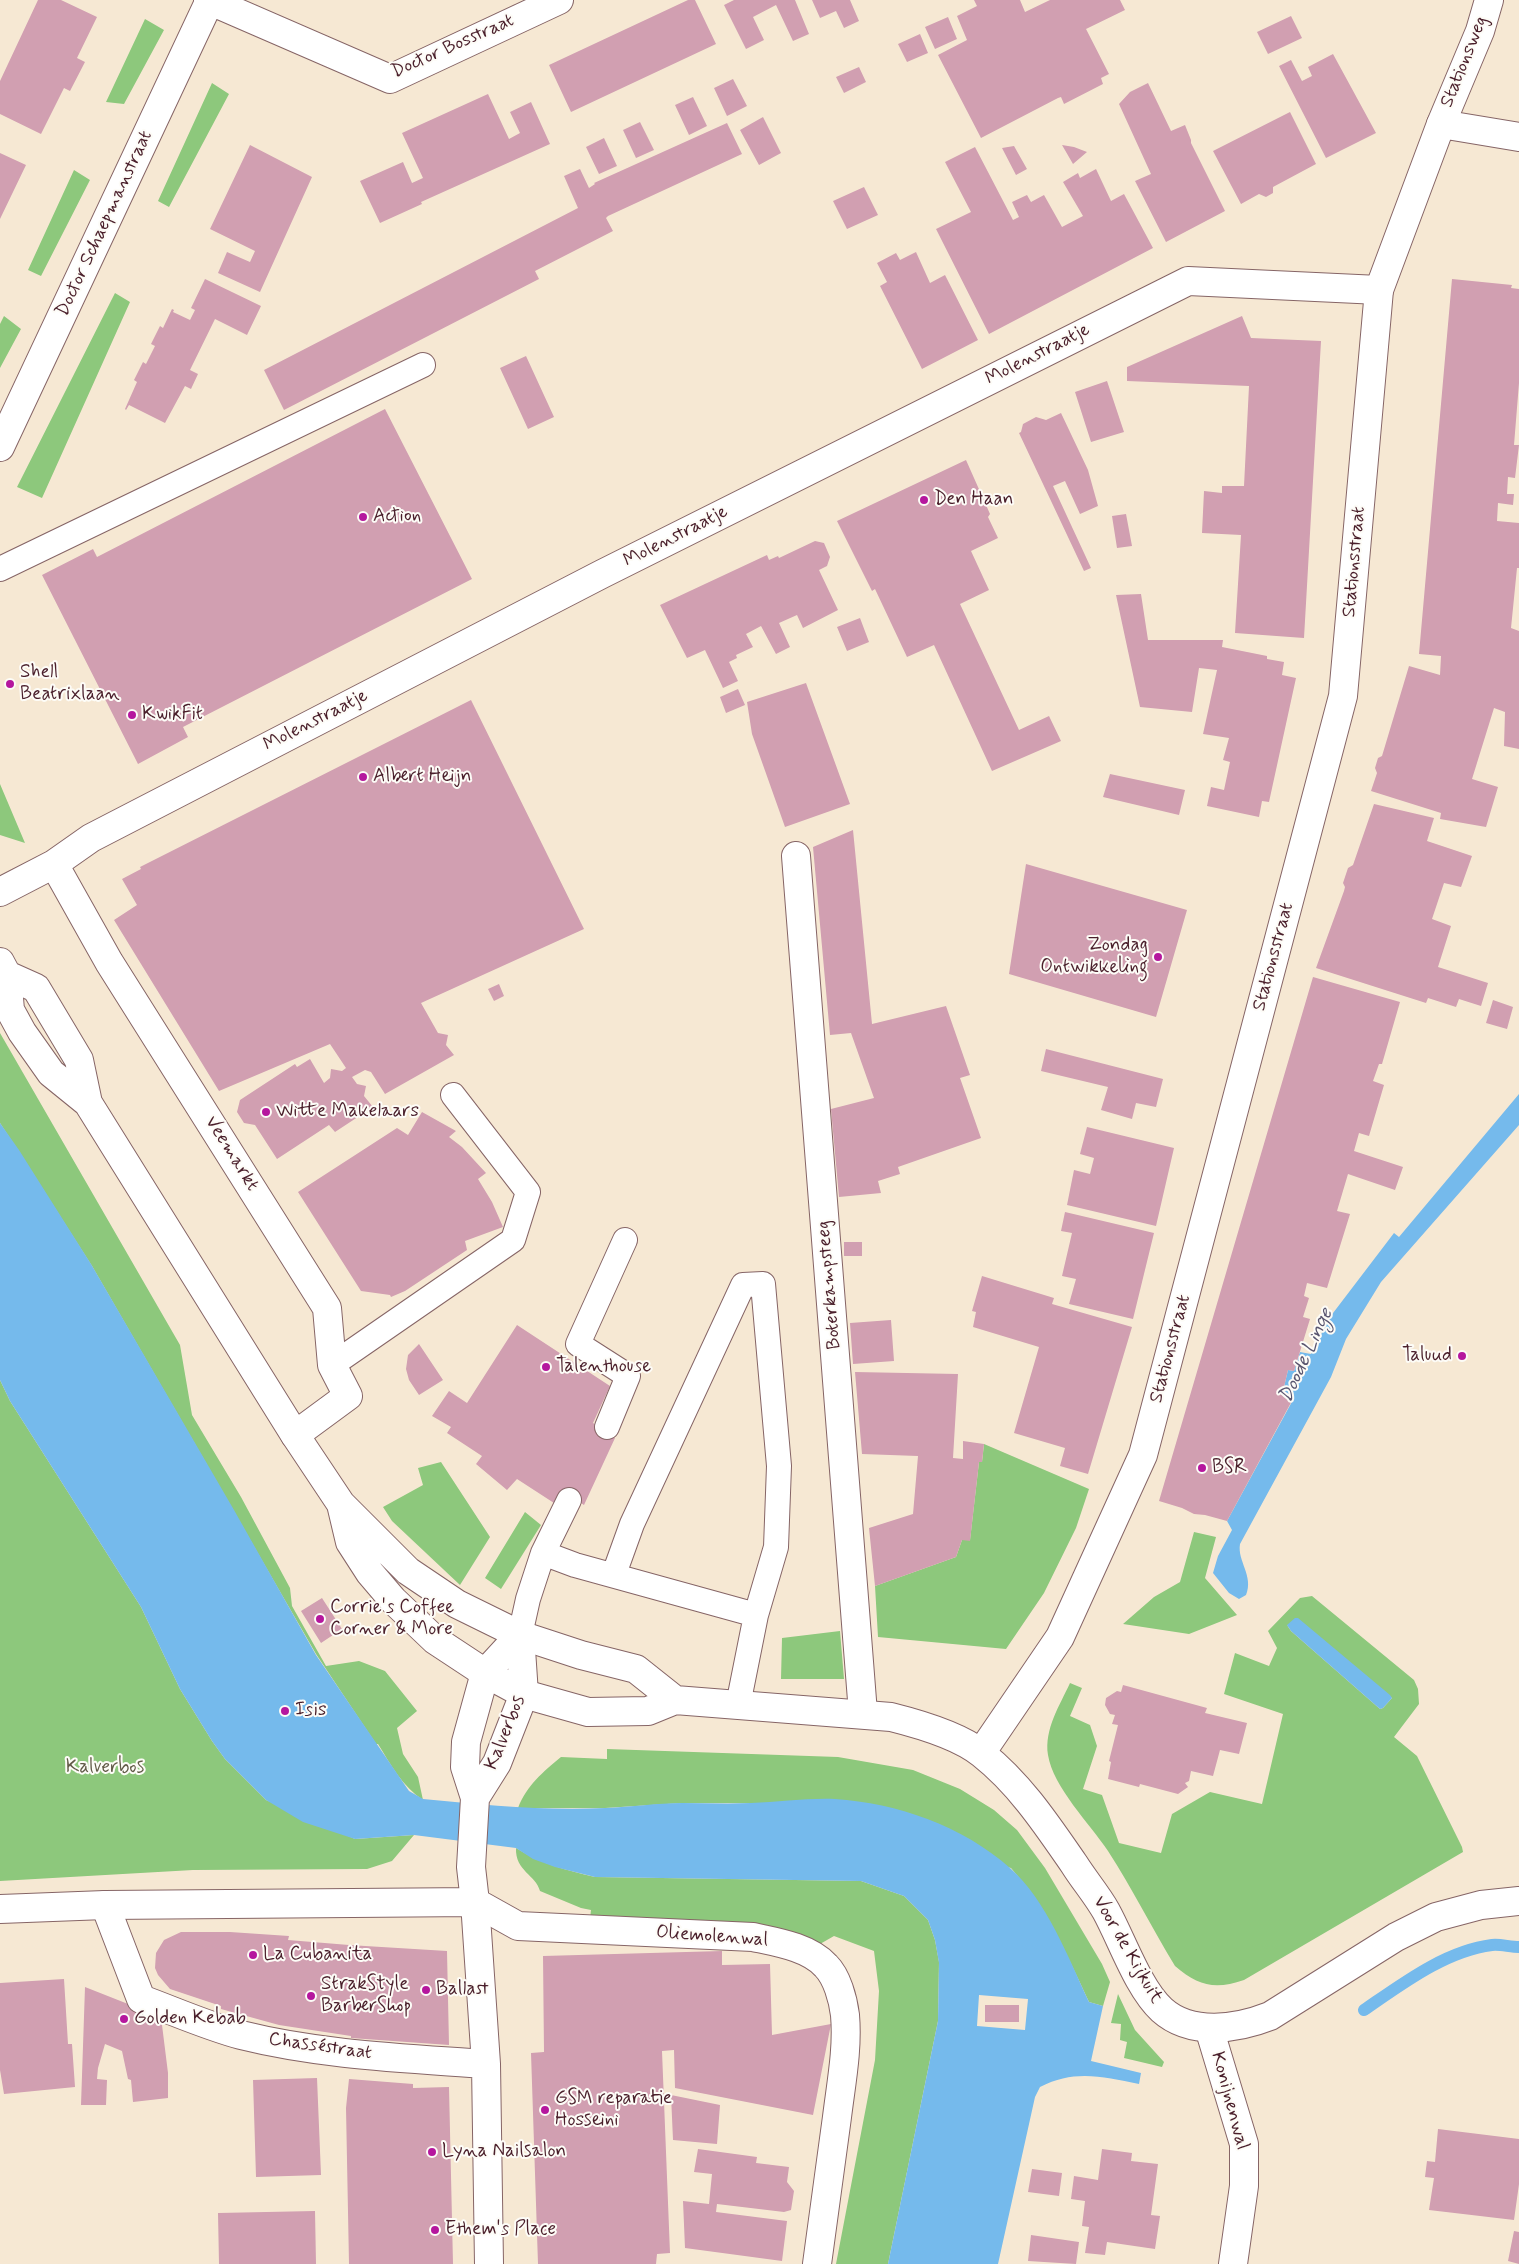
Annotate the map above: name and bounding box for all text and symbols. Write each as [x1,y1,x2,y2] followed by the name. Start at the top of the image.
[388,10,518,84] street label: Doctor Bosstraat
[1436,13,1494,111] street label: Stationsweg
[52,127,158,321] street label: Doctor Schaepmanstraat
[982,319,1094,391] street label: Molenstraatje
[934,489,1013,511] place label: Den Haan
[918,494,930,506] marker: Den Haan
[620,501,732,573] street label: Molenstraatje
[373,506,421,528] place label: Action
[1339,506,1371,618] street label: Stationsstraat
[357,511,369,523] marker: Action
[20,662,120,706] place label: Shell Beatrixlaan
[4,678,16,690] marker: Shell Beatrixlaan
[260,685,372,757] street label: Molenstraatje
[142,704,203,726] place label: KwikFit
[126,709,138,721] marker: KwikFit
[373,766,471,788] place label: Albert Heijn
[357,771,369,783] marker: Albert Heijn
[1249,900,1299,1014] street label: Stationsstraat
[1040,935,1148,979] place label: Zondag Ontwikkeling
[1152,951,1164,963] marker: Zondag Ontwikkeling
[276,1101,419,1123] place label: Witte Makelaars
[260,1106,272,1118] marker: Witte Makelaars
[199,1112,263,1196] street label: Veemarkt
[813,1220,847,1350] street label: Boterkampsteeg
[1146,1292,1196,1406] street label: Stationsstraat
[1275,1305,1339,1407] water label: Doode Linge
[1402,1345,1452,1367] place label: Taluud
[1456,1350,1468,1362] marker: Taluud
[556,1356,651,1378] place label: Talenthouse
[540,1361,552,1373] marker: Talenthouse
[1212,1457,1247,1479] place label: BSR
[1196,1462,1208,1474] marker: BSR
[330,1597,454,1641] place label: Corrie's Coffee Corner & More
[314,1613,326,1625] marker: Corrie's Coffee Corner & More
[481,1692,531,1774] street label: Kalverbos
[295,1700,326,1722] place label: Isis
[279,1705,291,1717] marker: Isis
[66,1757,144,1779] park label: Kalverbos
[1087,1892,1167,2008] street label: Voor de Kijkuit
[655,1922,769,1952] street label: Oliemolenwal
[263,1944,372,1966] place label: La Cubanita
[247,1949,259,1961] marker: La Cubanita
[321,1974,411,2018] place label: StrakStyle BarberShop
[436,1979,489,2001] place label: Ballast
[420,1984,432,1996] marker: Ballast
[305,1990,317,2002] marker: StrakStyle BarberShop
[134,2008,246,2030] place label: Golden Kebab
[118,2013,130,2025] marker: Golden Kebab
[267,2028,373,2066] street label: Chasséstraat
[1205,2049,1253,2153] street label: Konijnenwal
[555,2088,672,2132] place label: GSM reparatie Hosseini
[539,2104,551,2116] marker: GSM reparatie Hosseini
[442,2141,566,2163] place label: Lyna Nailsalon
[426,2146,438,2158] marker: Lyna Nailsalon
[445,2219,556,2241] place label: Ethem's Place
[429,2224,441,2236] marker: Ethem's Place

